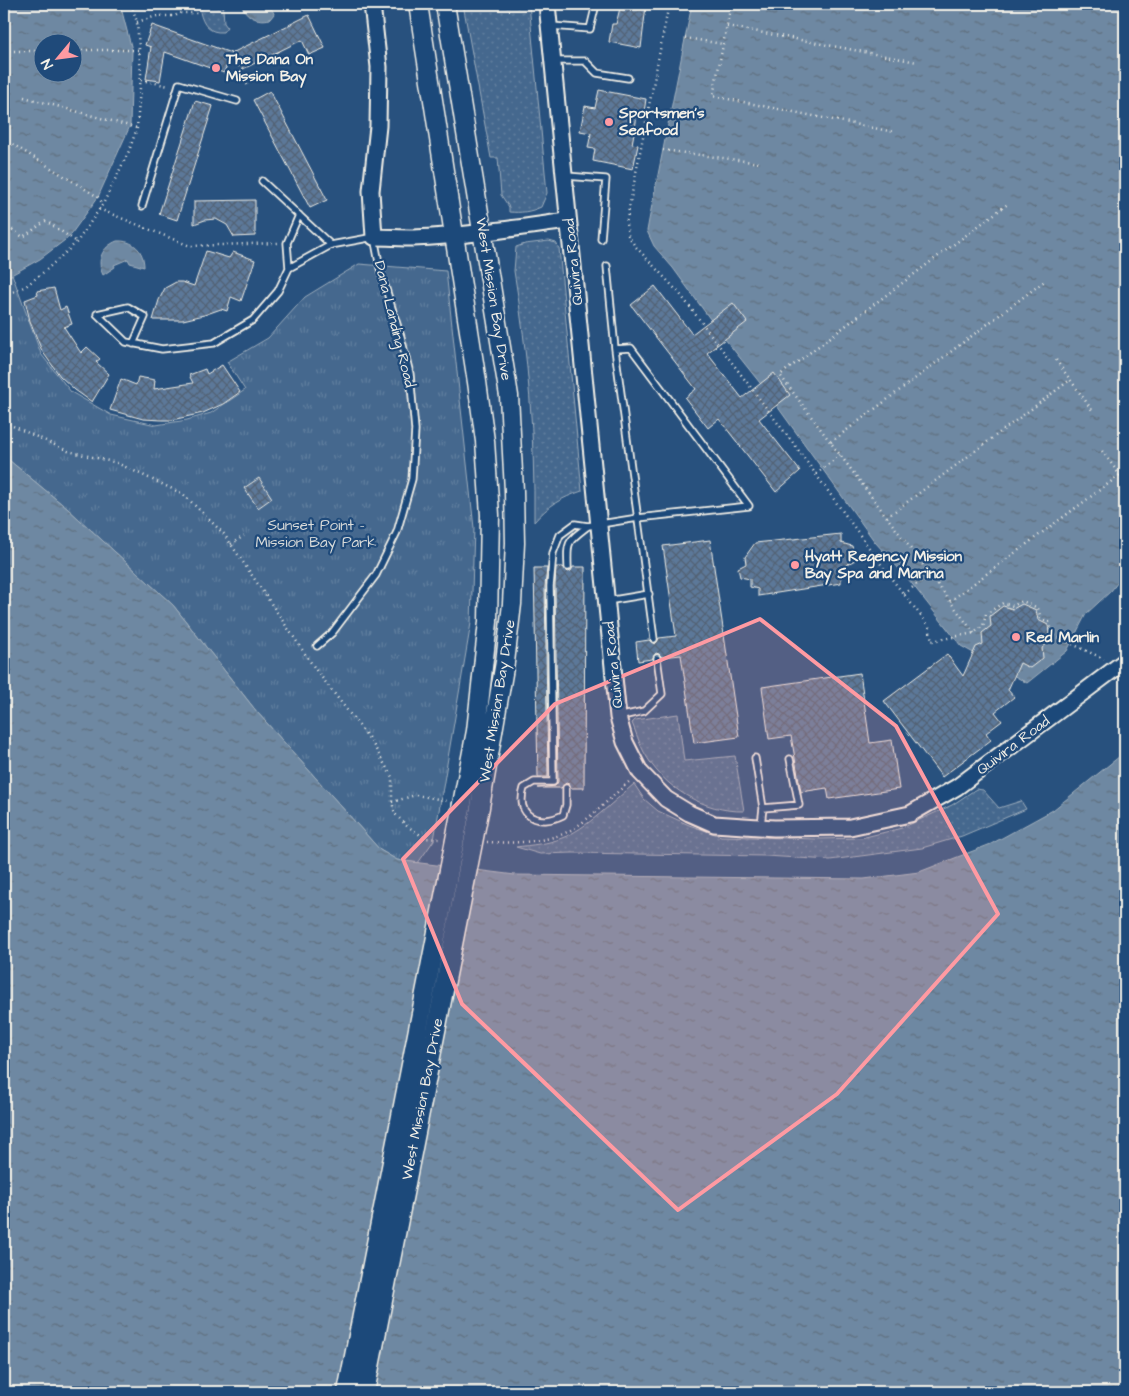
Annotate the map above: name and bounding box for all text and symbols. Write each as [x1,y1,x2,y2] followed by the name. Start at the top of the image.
[32,32,82,82] north arrow
[225,49,313,88] place label: The Dana On Mission Bay
[37,55,58,73] text: N
[210,62,222,74] marker: The Dana On Mission Bay
[618,103,705,141] place label: Sportsmen's Seafood
[603,116,615,128] marker: Sportsmen's Seafood
[469,216,517,382] street label: West Mission Bay Drive
[558,217,588,306] street label: Quivira Road
[368,259,420,390] street label: Dana Landing Road
[255,515,377,554] park label: Sunset Point - Mission Bay Park
[805,546,962,585] place label: Hyatt Regency Mission Bay Spa and Marina
[789,559,801,571] marker: Hyatt Regency Mission Bay Spa and Marina
[474,618,522,784] street label: West Mission Bay Drive
[598,620,628,709] street label: Quivira Road
[1026,627,1099,648] place label: Red Marlin
[1010,631,1022,643] marker: Red Marlin
[972,711,1055,780] street label: Quivira Road
[396,1016,449,1182] street label: West Mission Bay Drive

